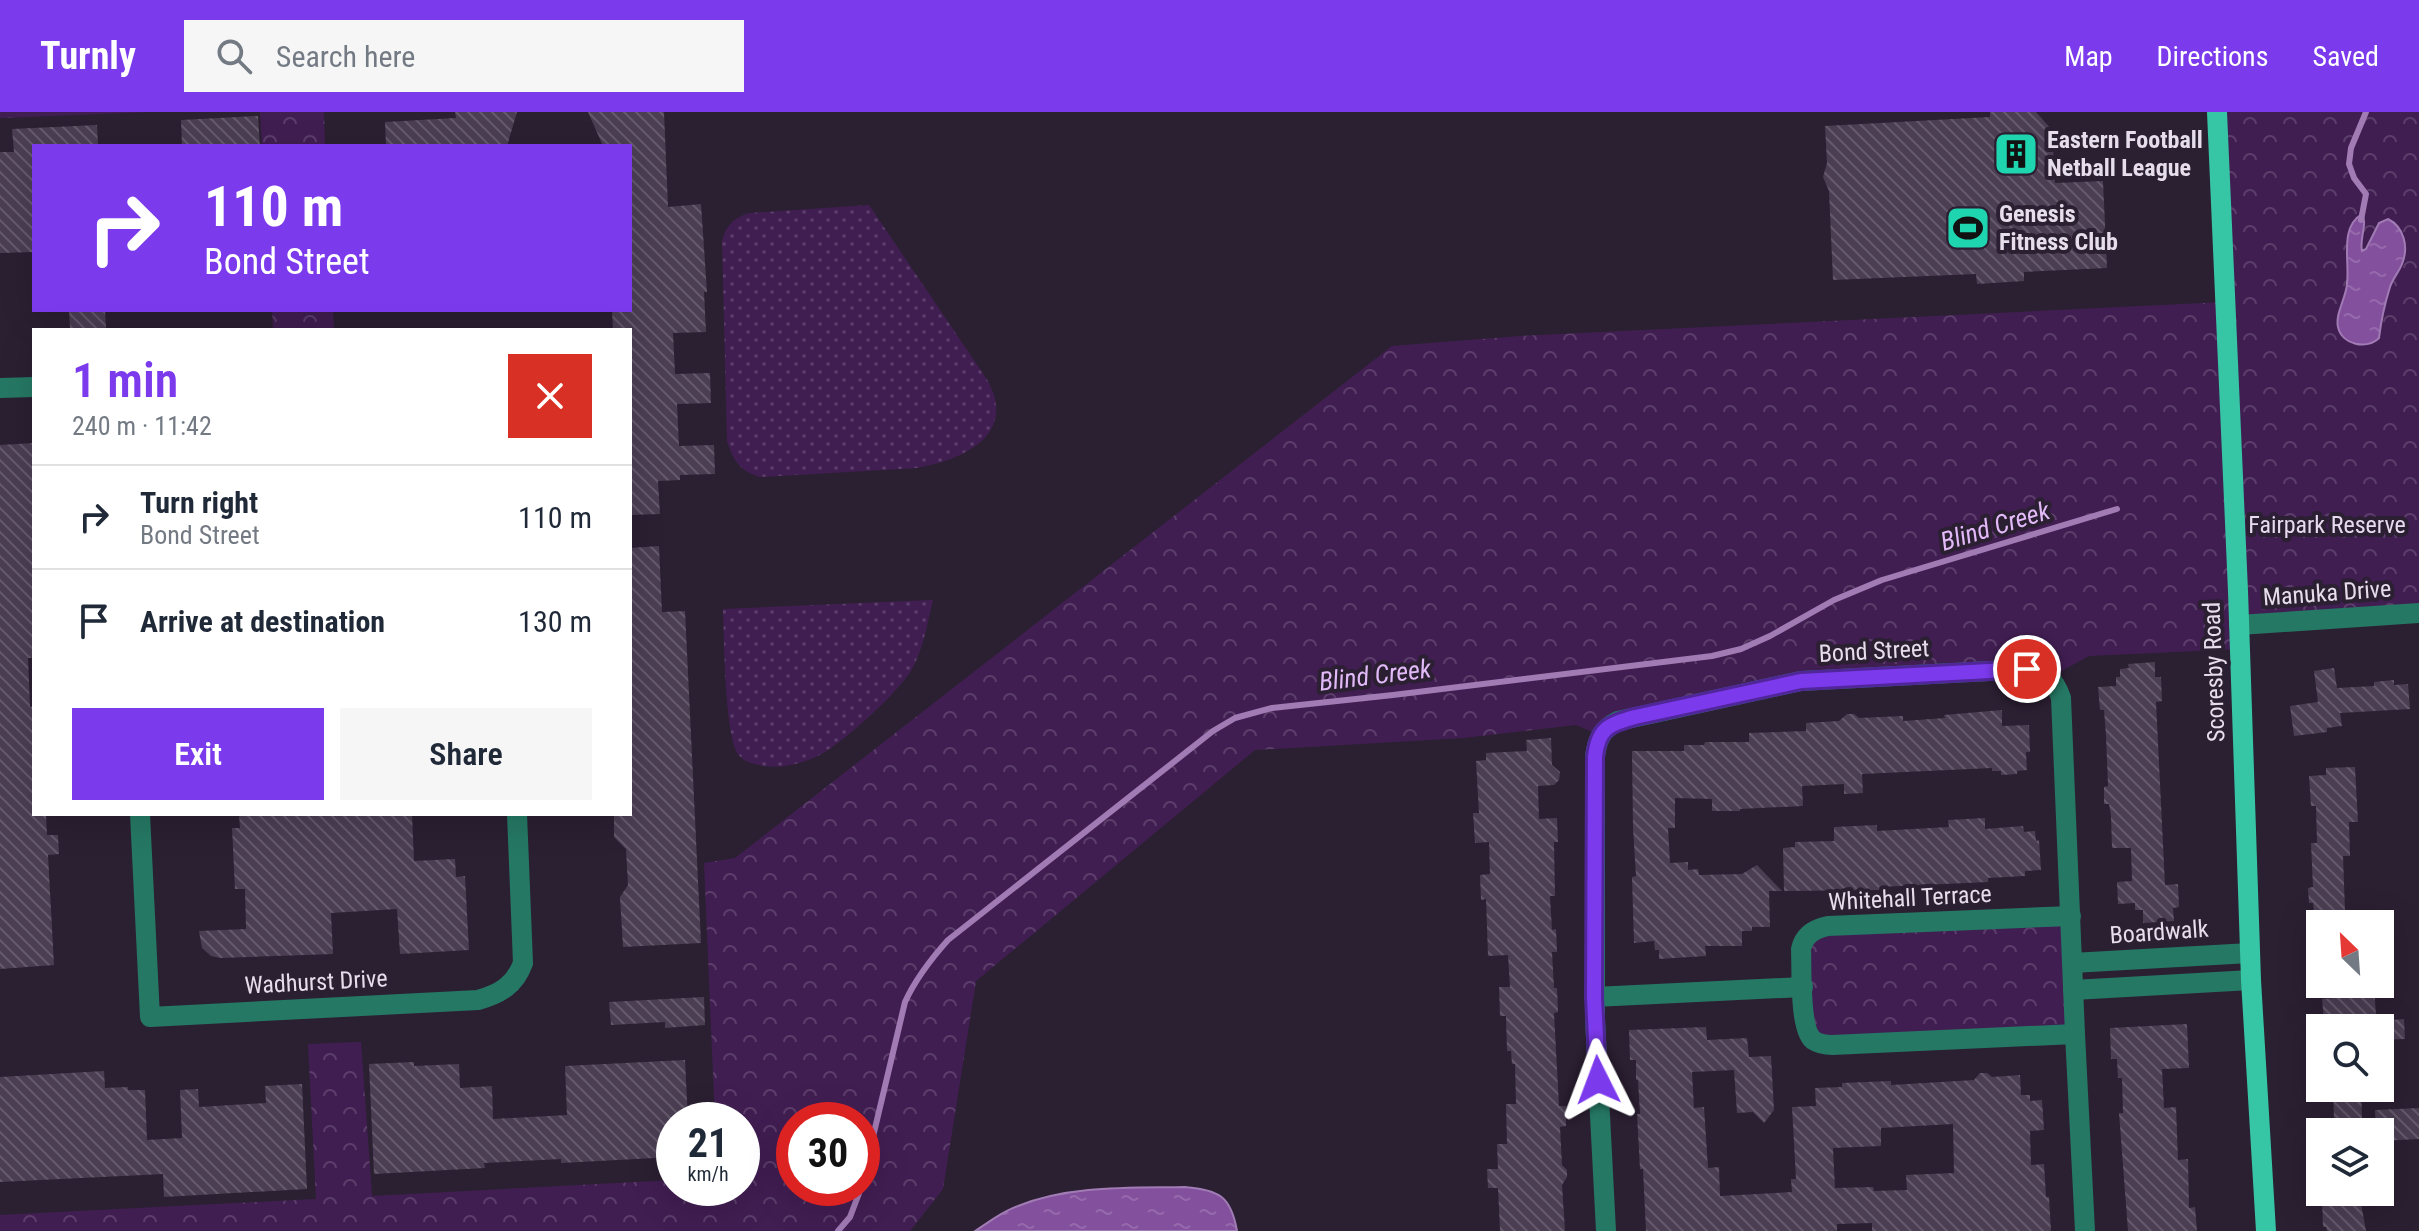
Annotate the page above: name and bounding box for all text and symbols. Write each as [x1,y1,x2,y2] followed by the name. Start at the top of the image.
[184,20,744,92] search box
[40,34,136,78] text: Turnly
[212,34,256,78] icon: search
[276,39,415,74] text: Search here
[2064,40,2113,73] text: Map
[2157,40,2268,73] text: Directions
[2312,40,2379,73] text: Saved
[2047,126,2203,182] place label: Eastern Football Netball League
[1992,130,2040,178] building icon: Eastern Football Netball League
[204,174,343,240] text: 110 m
[72,176,176,280] icon: right
[1999,200,2118,256] place label: Genesis Fitness Club
[1944,204,1992,252] sports icon: Genesis Fitness Club
[204,241,370,283] text: Bond Street
[72,352,178,409] text: 1 min
[508,354,592,438] button: close
[72,411,212,441] text: 240 m · 11:42
[140,485,258,520] text: Turn right
[72,495,116,539] icon: right
[1937,495,2054,557] water label: Blind Creek
[518,500,592,535] text: 110 m
[2248,511,2406,539] park label: Fairpark Reserve
[140,520,260,550] text: Bond Street
[2262,575,2392,611] street label: Manuka Drive
[72,599,116,643] icon: arrive
[2198,601,2230,743] street label: Scoresby Road
[140,604,385,639] text: Arrive at destination
[518,604,592,639] text: 130 m
[1818,634,1930,668] street label: Bond Street
[1993,635,2061,703] pin
[2005,647,2049,691] icon: arrive
[1317,653,1433,697] water label: Blind Creek
[72,708,324,800] button: Exit
[340,708,592,800] button: Share
[1828,880,1992,916] street label: Whitehall Terrace
[2306,910,2394,998] north arrow
[2306,910,2394,1206] map controls
[2109,915,2210,949] street label: Boardwalk
[244,964,388,1000] street label: Wadhurst Drive
[2306,1014,2394,1102] button: search
[1556,1038,1640,1122] position arrow
[776,1102,880,1206] speed limit sign: 30
[2306,1118,2394,1206] button: layers
[688,1120,728,1167] text: 21
[687,1162,729,1186] text: km/h

